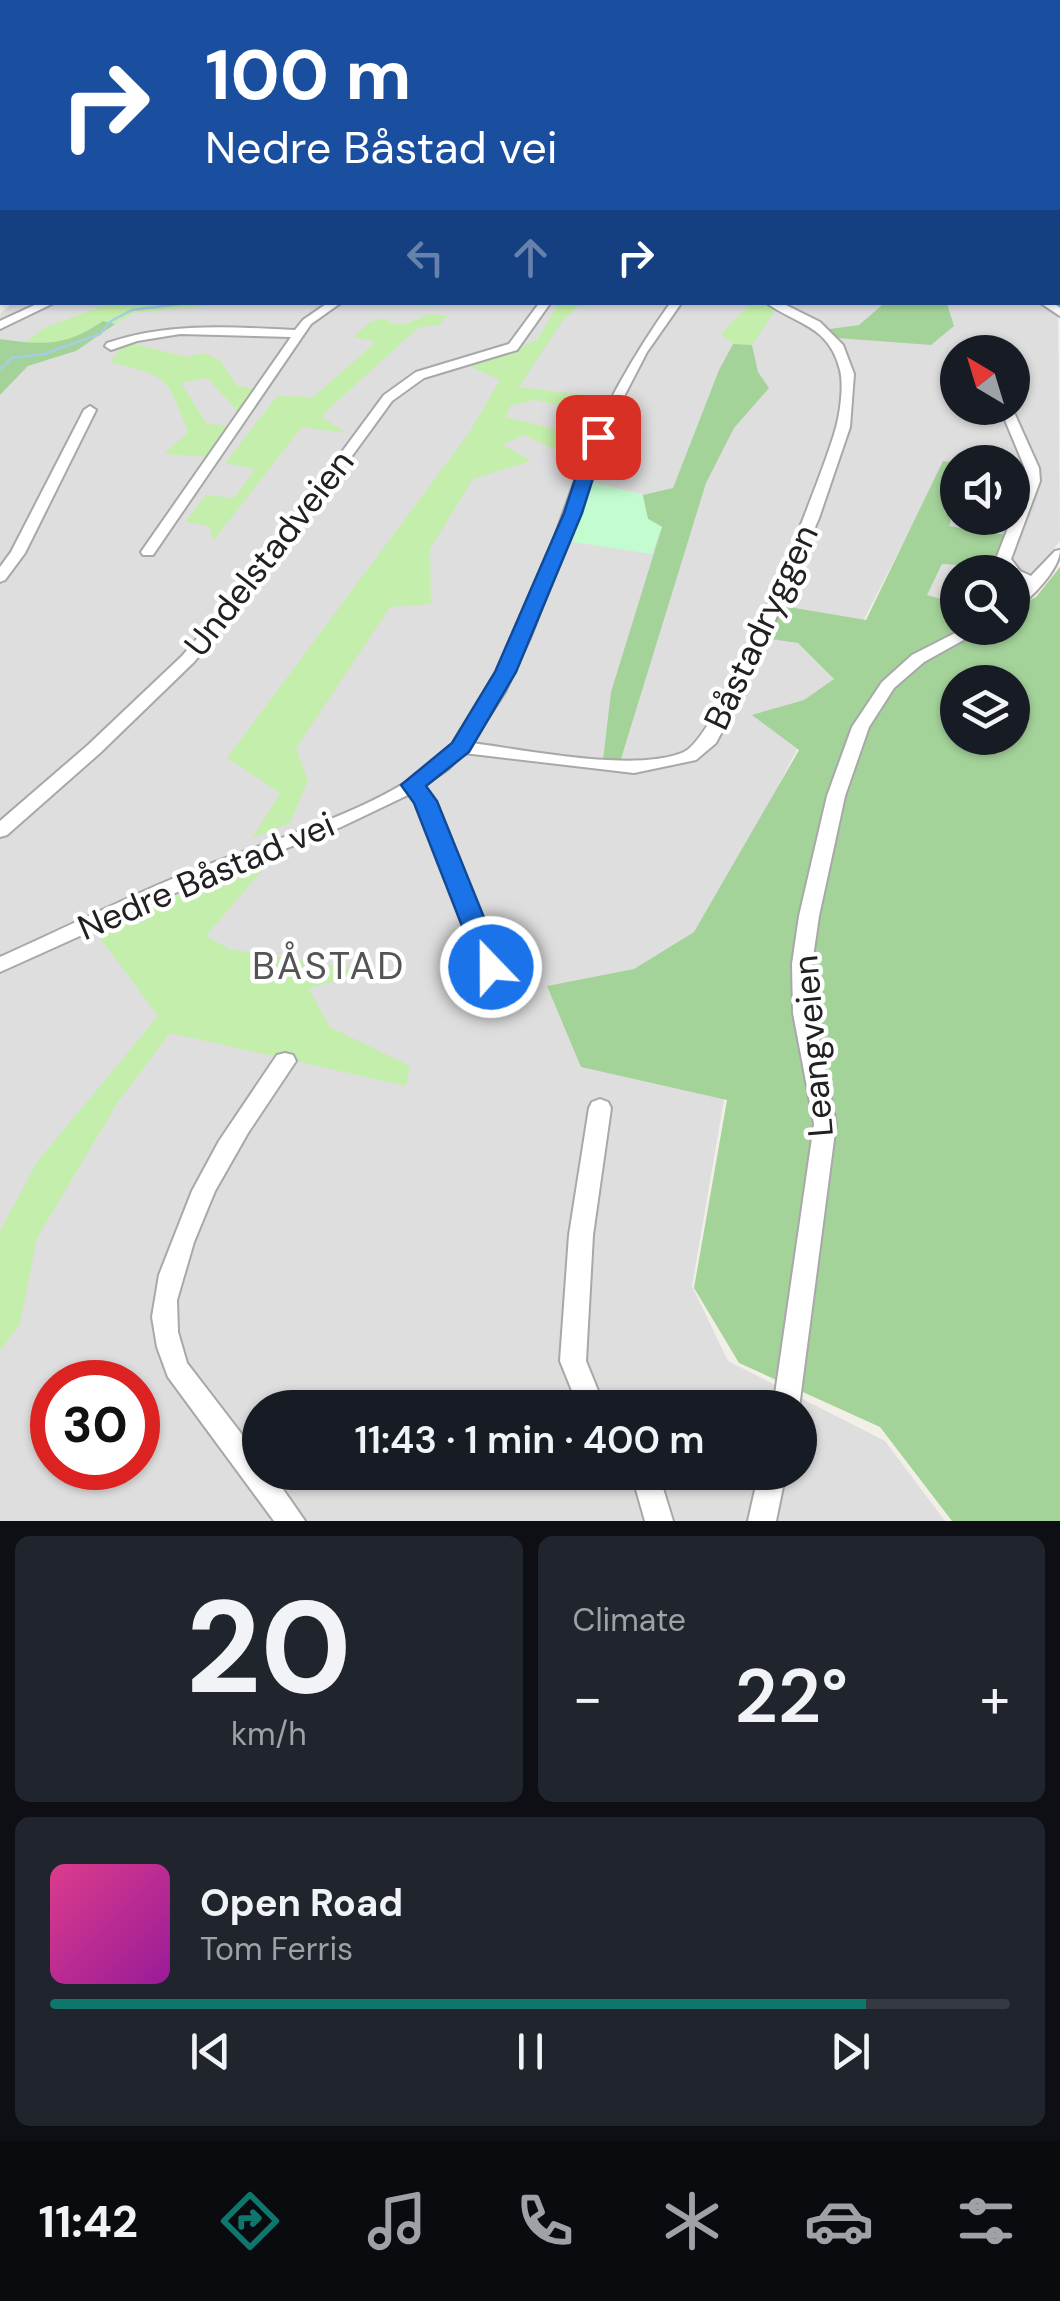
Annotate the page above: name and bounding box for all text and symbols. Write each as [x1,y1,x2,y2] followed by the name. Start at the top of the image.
[205,30,411,121] text: 100 m
[40,40,170,170] icon: right
[205,118,558,177] text: Nedre Båstad vei
[398,230,453,285] icon: left
[503,230,558,285] icon: ahead
[608,230,663,285] icon: right
[940,335,1030,425] north arrow
[940,335,1030,755] map controls
[556,395,641,480] pin
[571,410,626,465] icon: arrive
[174,440,364,666] street label: Undelstadveien
[940,445,1030,535] button: sound
[693,517,829,737] street label: Båstadryggen
[940,555,1030,645] button: search
[940,665,1030,755] button: layers
[71,801,341,951] street label: Nedre Båstad vei
[439,915,543,1019] position arrow
[252,941,406,991] district label: BÅSTAD
[782,953,844,1139] street label: Leangveien
[30,1360,160,1490] speed limit sign: 30
[355,1415,704,1465] text: 11:43 · 1 min · 400 m
[186,1563,352,1732] text: 20
[573,1599,686,1641] text: Climate
[735,1648,848,1745] text: 22°
[573,1662,603,1734] text: −
[980,1662,1010,1734] text: +
[231,1713,307,1755] text: km/h
[200,1878,403,1928] text: Open Road
[200,1928,353,1970] text: Tom Ferris
[183,2024,238,2079] icon: previous
[503,2024,558,2079] icon: pause
[823,2024,878,2079] icon: next
[215,2186,285,2256] icon: directions
[362,2186,432,2256] icon: music
[510,2186,580,2256] icon: phone
[657,2186,727,2256] icon: climate
[804,2186,874,2256] icon: car
[951,2186,1021,2256] icon: filters
[39,2192,138,2251] text: 11:42

